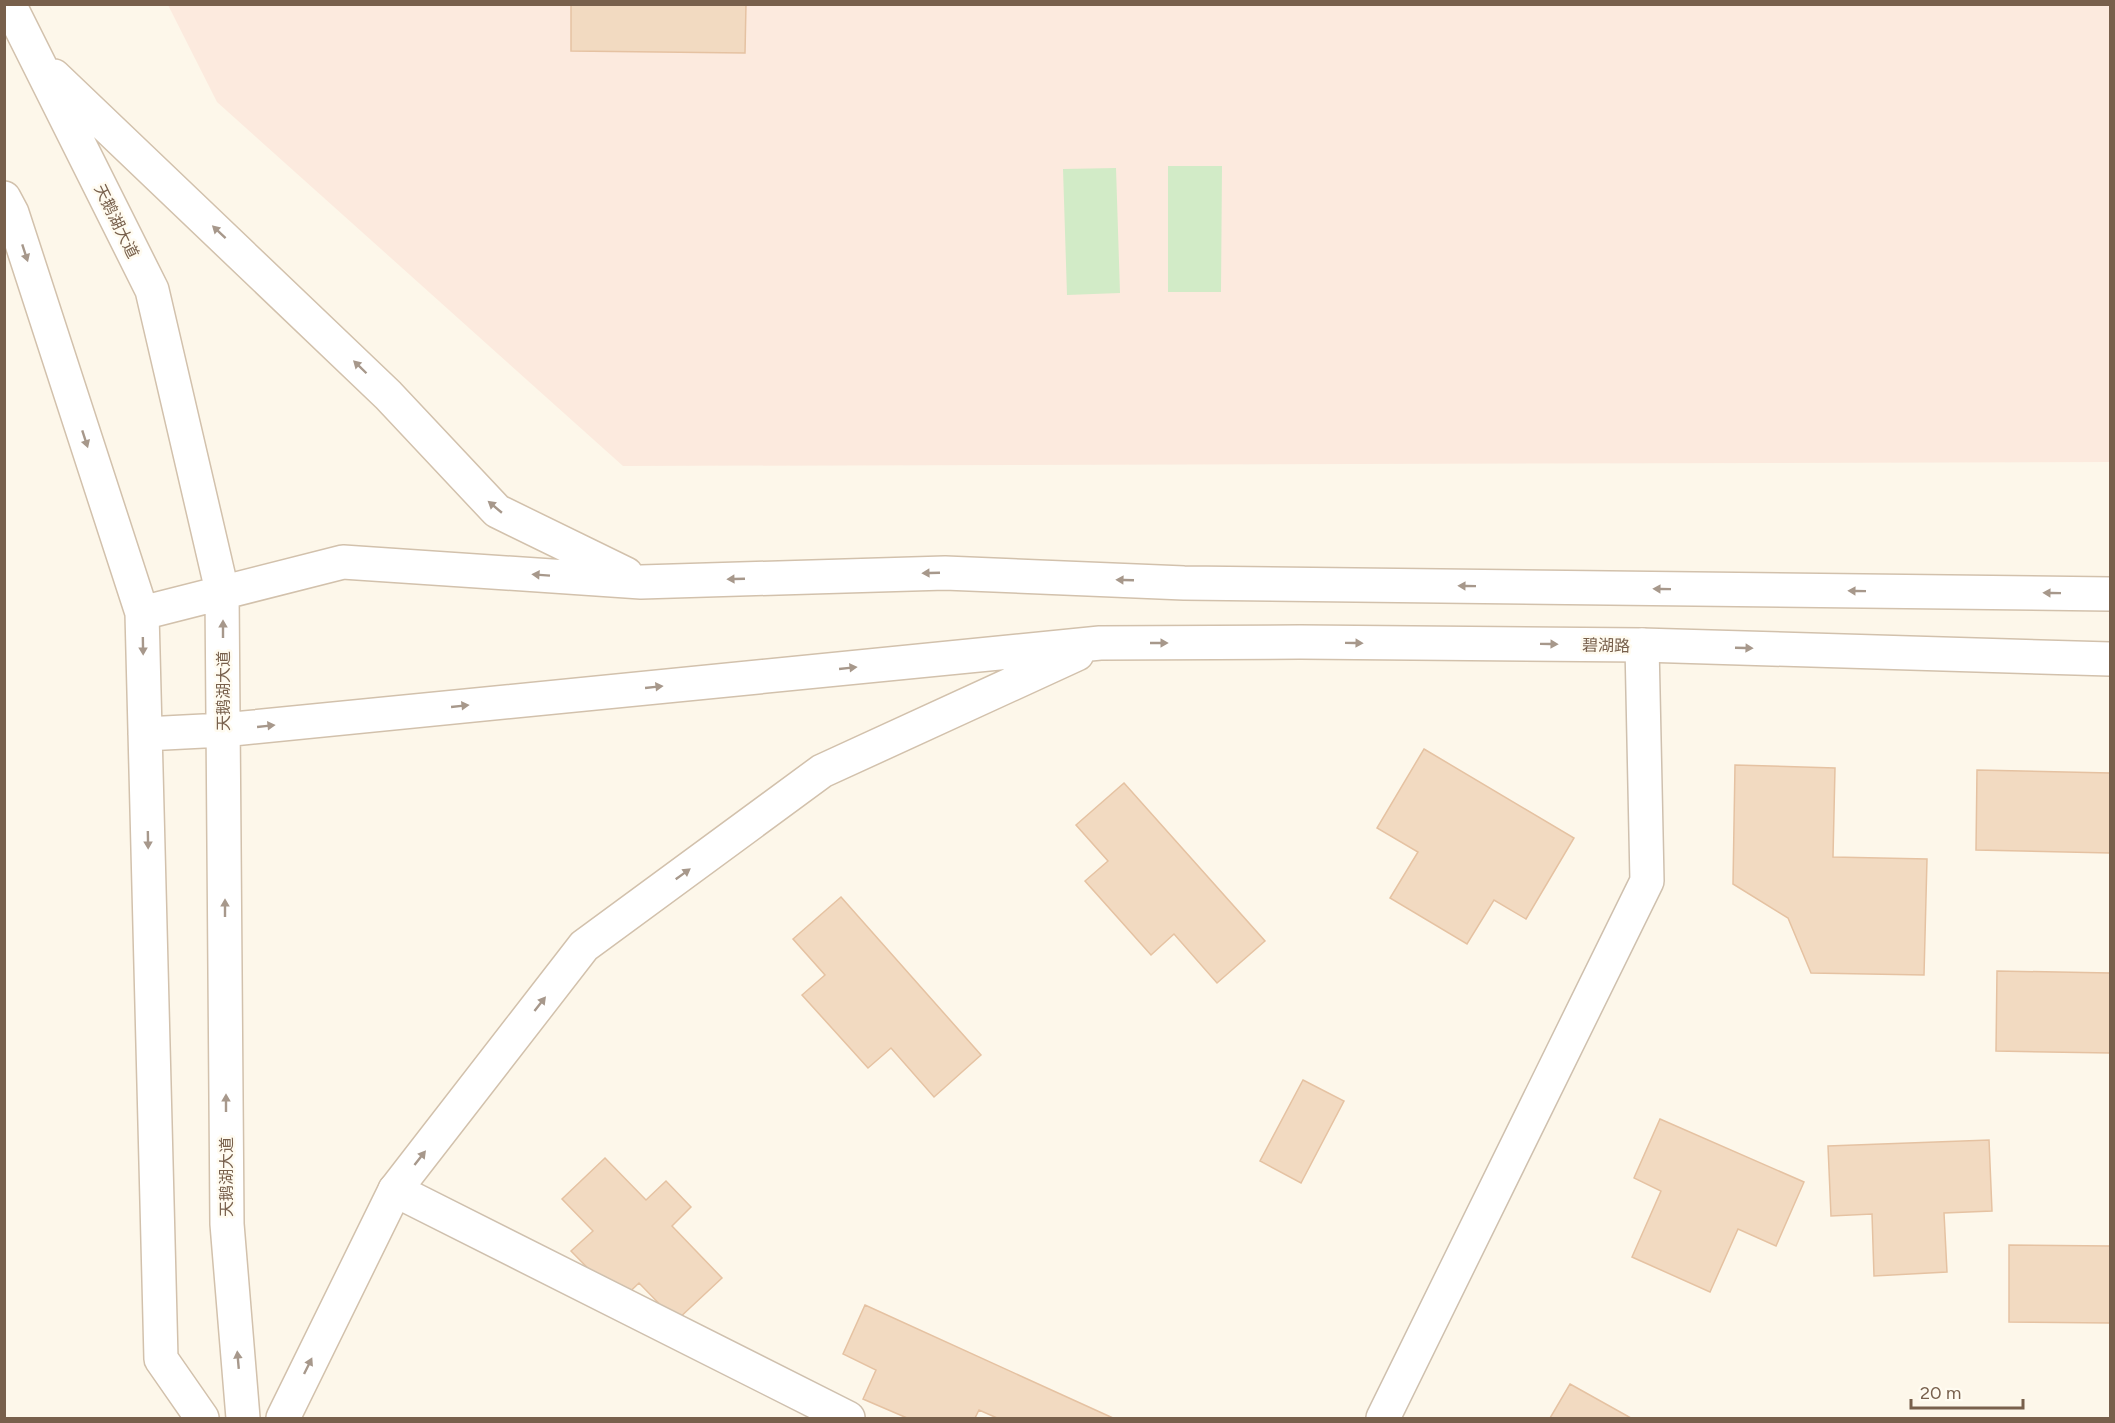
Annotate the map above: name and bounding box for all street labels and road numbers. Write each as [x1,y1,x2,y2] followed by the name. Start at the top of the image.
[90,181,143,261] street label: 天鹅湖大道
[1582,636,1630,655] street label: 碧湖路
[214,651,233,731] street label: 天鹅湖大道
[217,1137,236,1217] street label: 天鹅湖大道

